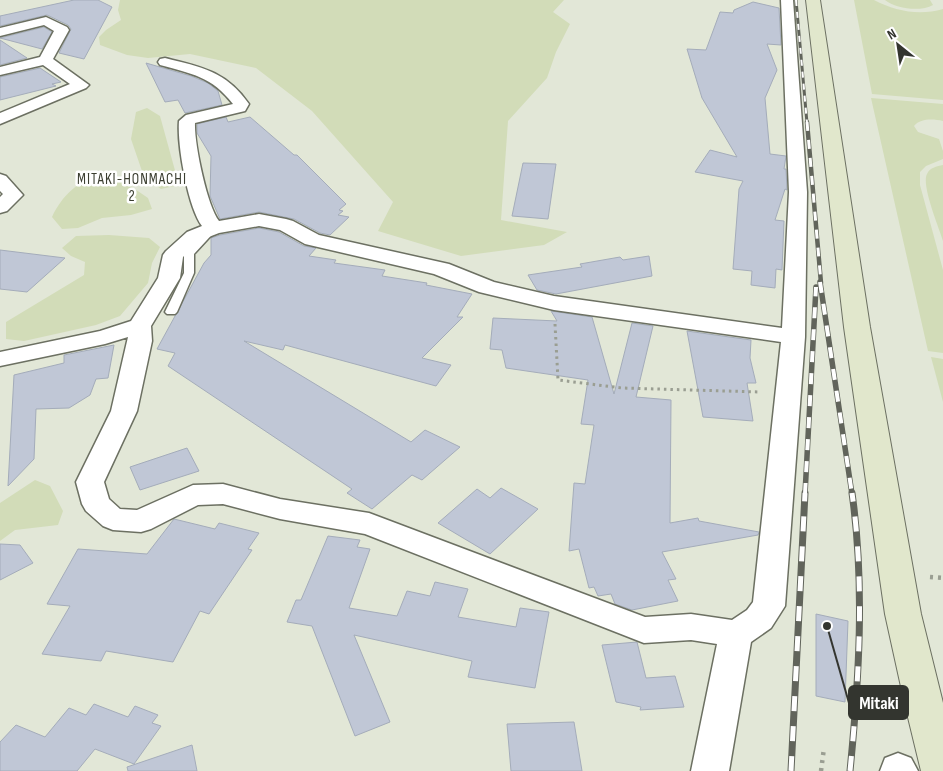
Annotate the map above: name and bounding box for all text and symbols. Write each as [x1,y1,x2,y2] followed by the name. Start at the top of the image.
[873,20,923,70] north arrow
[884,25,899,43] text: N
[77,170,187,206] district label: MITAKI-HONMACHI 2
[849,686,908,719] callout: Mitaki
[859,693,899,714] text: Mitaki

